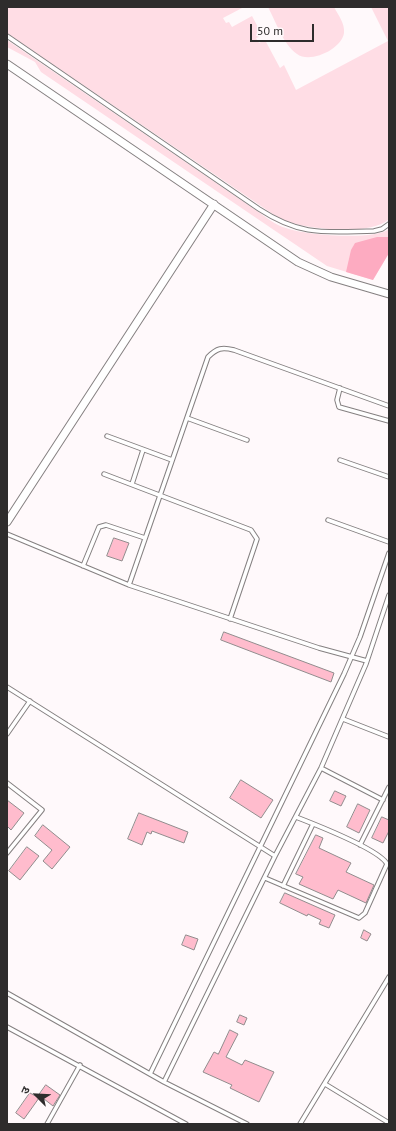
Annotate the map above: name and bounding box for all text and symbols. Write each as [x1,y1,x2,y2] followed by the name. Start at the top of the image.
[252,16,316,42] scale bar
[257,23,283,38] text: 50 m
[16,1075,56,1115] north arrow
[17,1084,33,1096] text: उ

